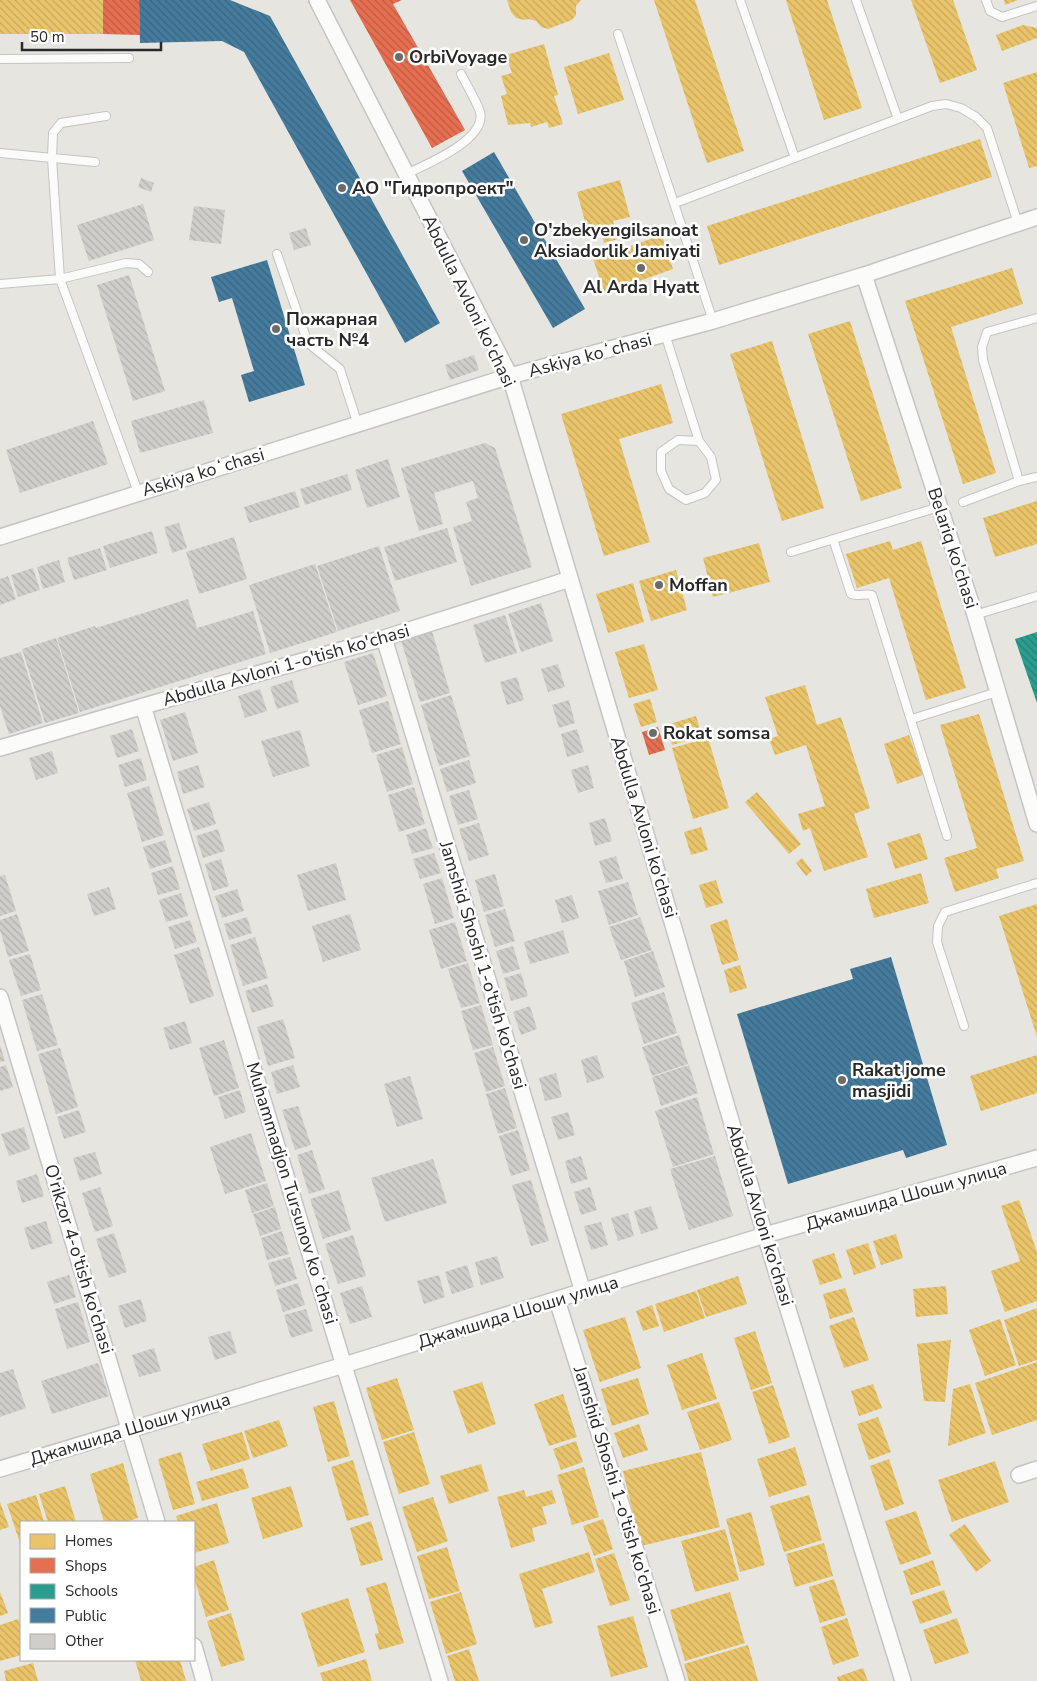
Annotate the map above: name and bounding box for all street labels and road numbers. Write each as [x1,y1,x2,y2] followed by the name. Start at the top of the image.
[417,211,521,391] street label: Abdulla Avloni ko'chasi
[526,327,654,383] street label: Askiya koʻchasi
[139,442,267,502] street label: Askiya koʻchasi
[922,484,984,612] street label: Belariq ko'chasi
[160,618,412,712] street label: Abdulla Avloni 1-o'tish ko'chasi
[605,733,683,921] street label: Abdulla Avloni ko'chasi
[433,837,532,1092] street label: Jamshid Shoshi 1-o'tish ko'chasi
[241,1059,343,1327] street label: Muhammadjon Tursunov koʻchasi
[721,1121,799,1309] street label: Abdulla Avloni ko'chasi
[803,1156,1009,1236] street label: Джамшида Шоши улица
[39,1161,119,1357] street label: O'rikzor 4-o'tish ko'chasi
[415,1270,621,1354] street label: Джамшида Шоши улица
[567,1362,666,1617] street label: Jamshid Shoshi 1-o'tish ko'chasi
[27,1387,233,1471] street label: Джамшида Шоши улица

